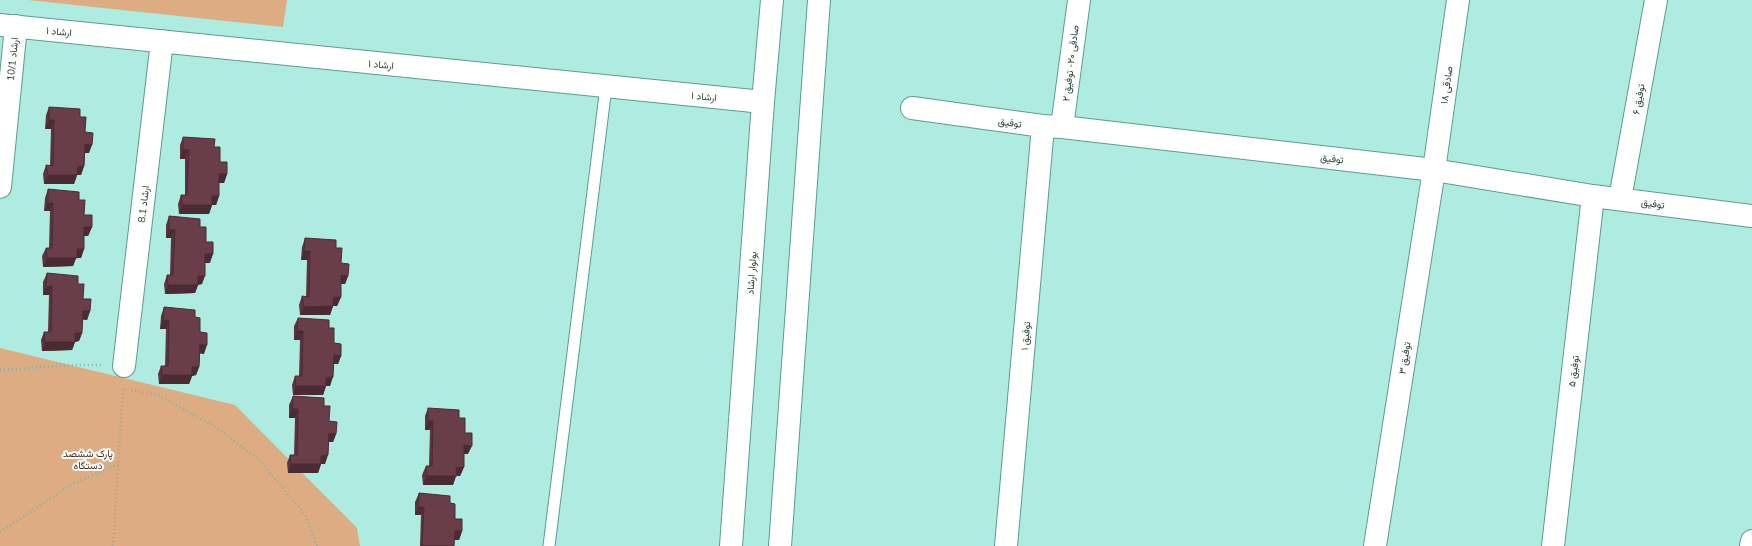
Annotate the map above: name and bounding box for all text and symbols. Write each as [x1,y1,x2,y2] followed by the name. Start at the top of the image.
[45,24,72,40] street label: ارشاد ۱
[1059,24,1083,102] street label: صادقی ۲۰- توفیق ۲
[4,37,22,82] street label: ارشاد 10/1
[367,57,394,73] street label: ارشاد ۱
[1437,65,1457,105] street label: صادقی ۱۸
[1629,83,1649,116] street label: توفیق ۶
[690,89,717,105] street label: ارشاد ۱
[997,114,1022,132] street label: توفیق
[1319,151,1344,167] street label: توفیق
[135,185,153,223] street label: ارشاد 8.1
[1640,195,1665,213] street label: توفیق
[744,251,760,295] street label: بولوار ارشاد
[1018,321,1034,351] street label: توفیق ۱
[1396,341,1414,375] street label: توفیق ۳
[1565,354,1583,388] street label: توفیق ۵
[63,447,113,473] park label: پارک‌ ششصد دستگاه

